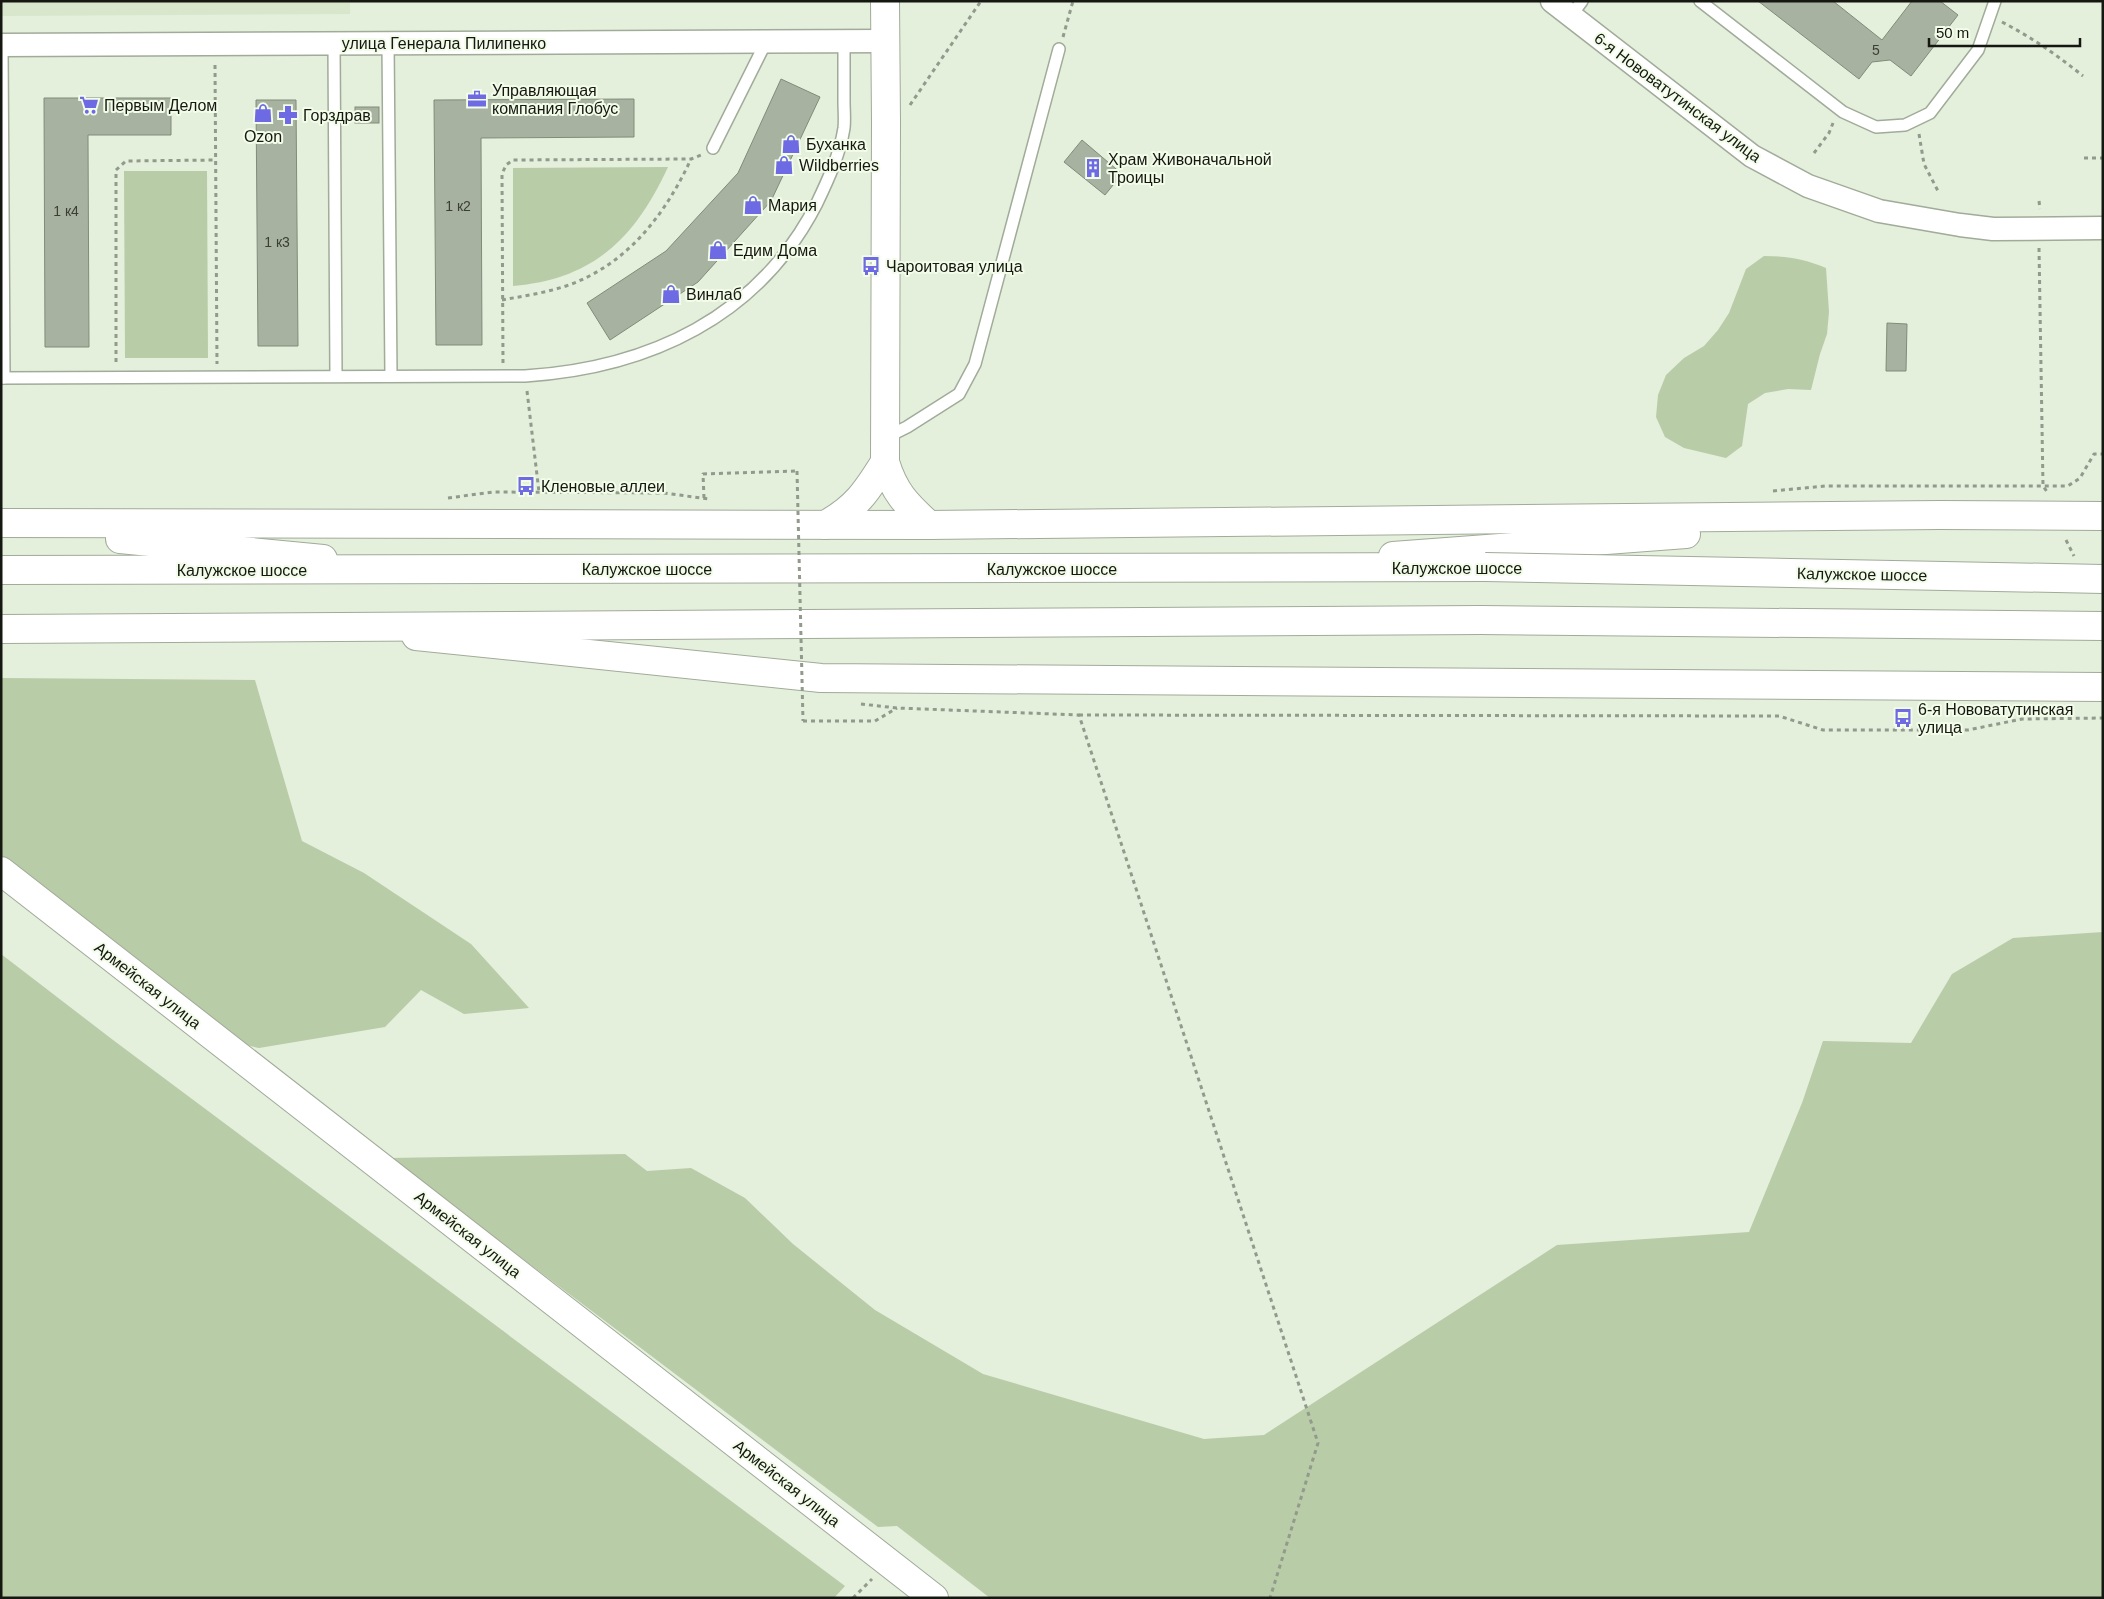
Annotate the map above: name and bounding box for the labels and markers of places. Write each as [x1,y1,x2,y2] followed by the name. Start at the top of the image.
[492,82,618,117] place label: Управляющая компания Глобус
[466,88,488,110] office icon: Управляющая компания Глобус
[78,94,100,116] supermarket icon: Первым Делом
[104,97,217,114] place label: Первым Делом
[252,102,274,124] shop icon: Ozon
[277,104,299,126] pharmacy icon: Горздрав
[303,107,371,124] place label: Горздрав
[244,128,282,145] place label: Ozon
[780,133,802,155] shop icon: Буханка
[806,136,866,153] place label: Буханка
[1108,151,1272,186] place label: Храм Живоначальной Троицы
[773,154,795,176] shop icon: Wildberries
[799,157,879,174] place label: Wildberries
[1082,157,1104,179] building icon: Храм Живоначальной Троицы
[742,194,764,216] shop icon: Мария
[768,197,817,214] place label: Мария
[707,239,729,261] shop icon: Едим Дома
[733,242,817,259] place label: Едим Дома
[860,255,882,277] bus stop icon: Чароитовая улица
[886,258,1023,275] place label: Чароитовая улица
[660,283,682,305] shop icon: Винлаб
[686,286,742,303] place label: Винлаб
[515,475,537,497] bus stop icon: Кленовые аллеи
[541,478,665,495] place label: Кленовые аллеи
[1918,701,2073,736] place label: 6-я Нововатутинская улица
[1892,707,1914,729] bus stop icon: 6-я Нововатутинская улица

